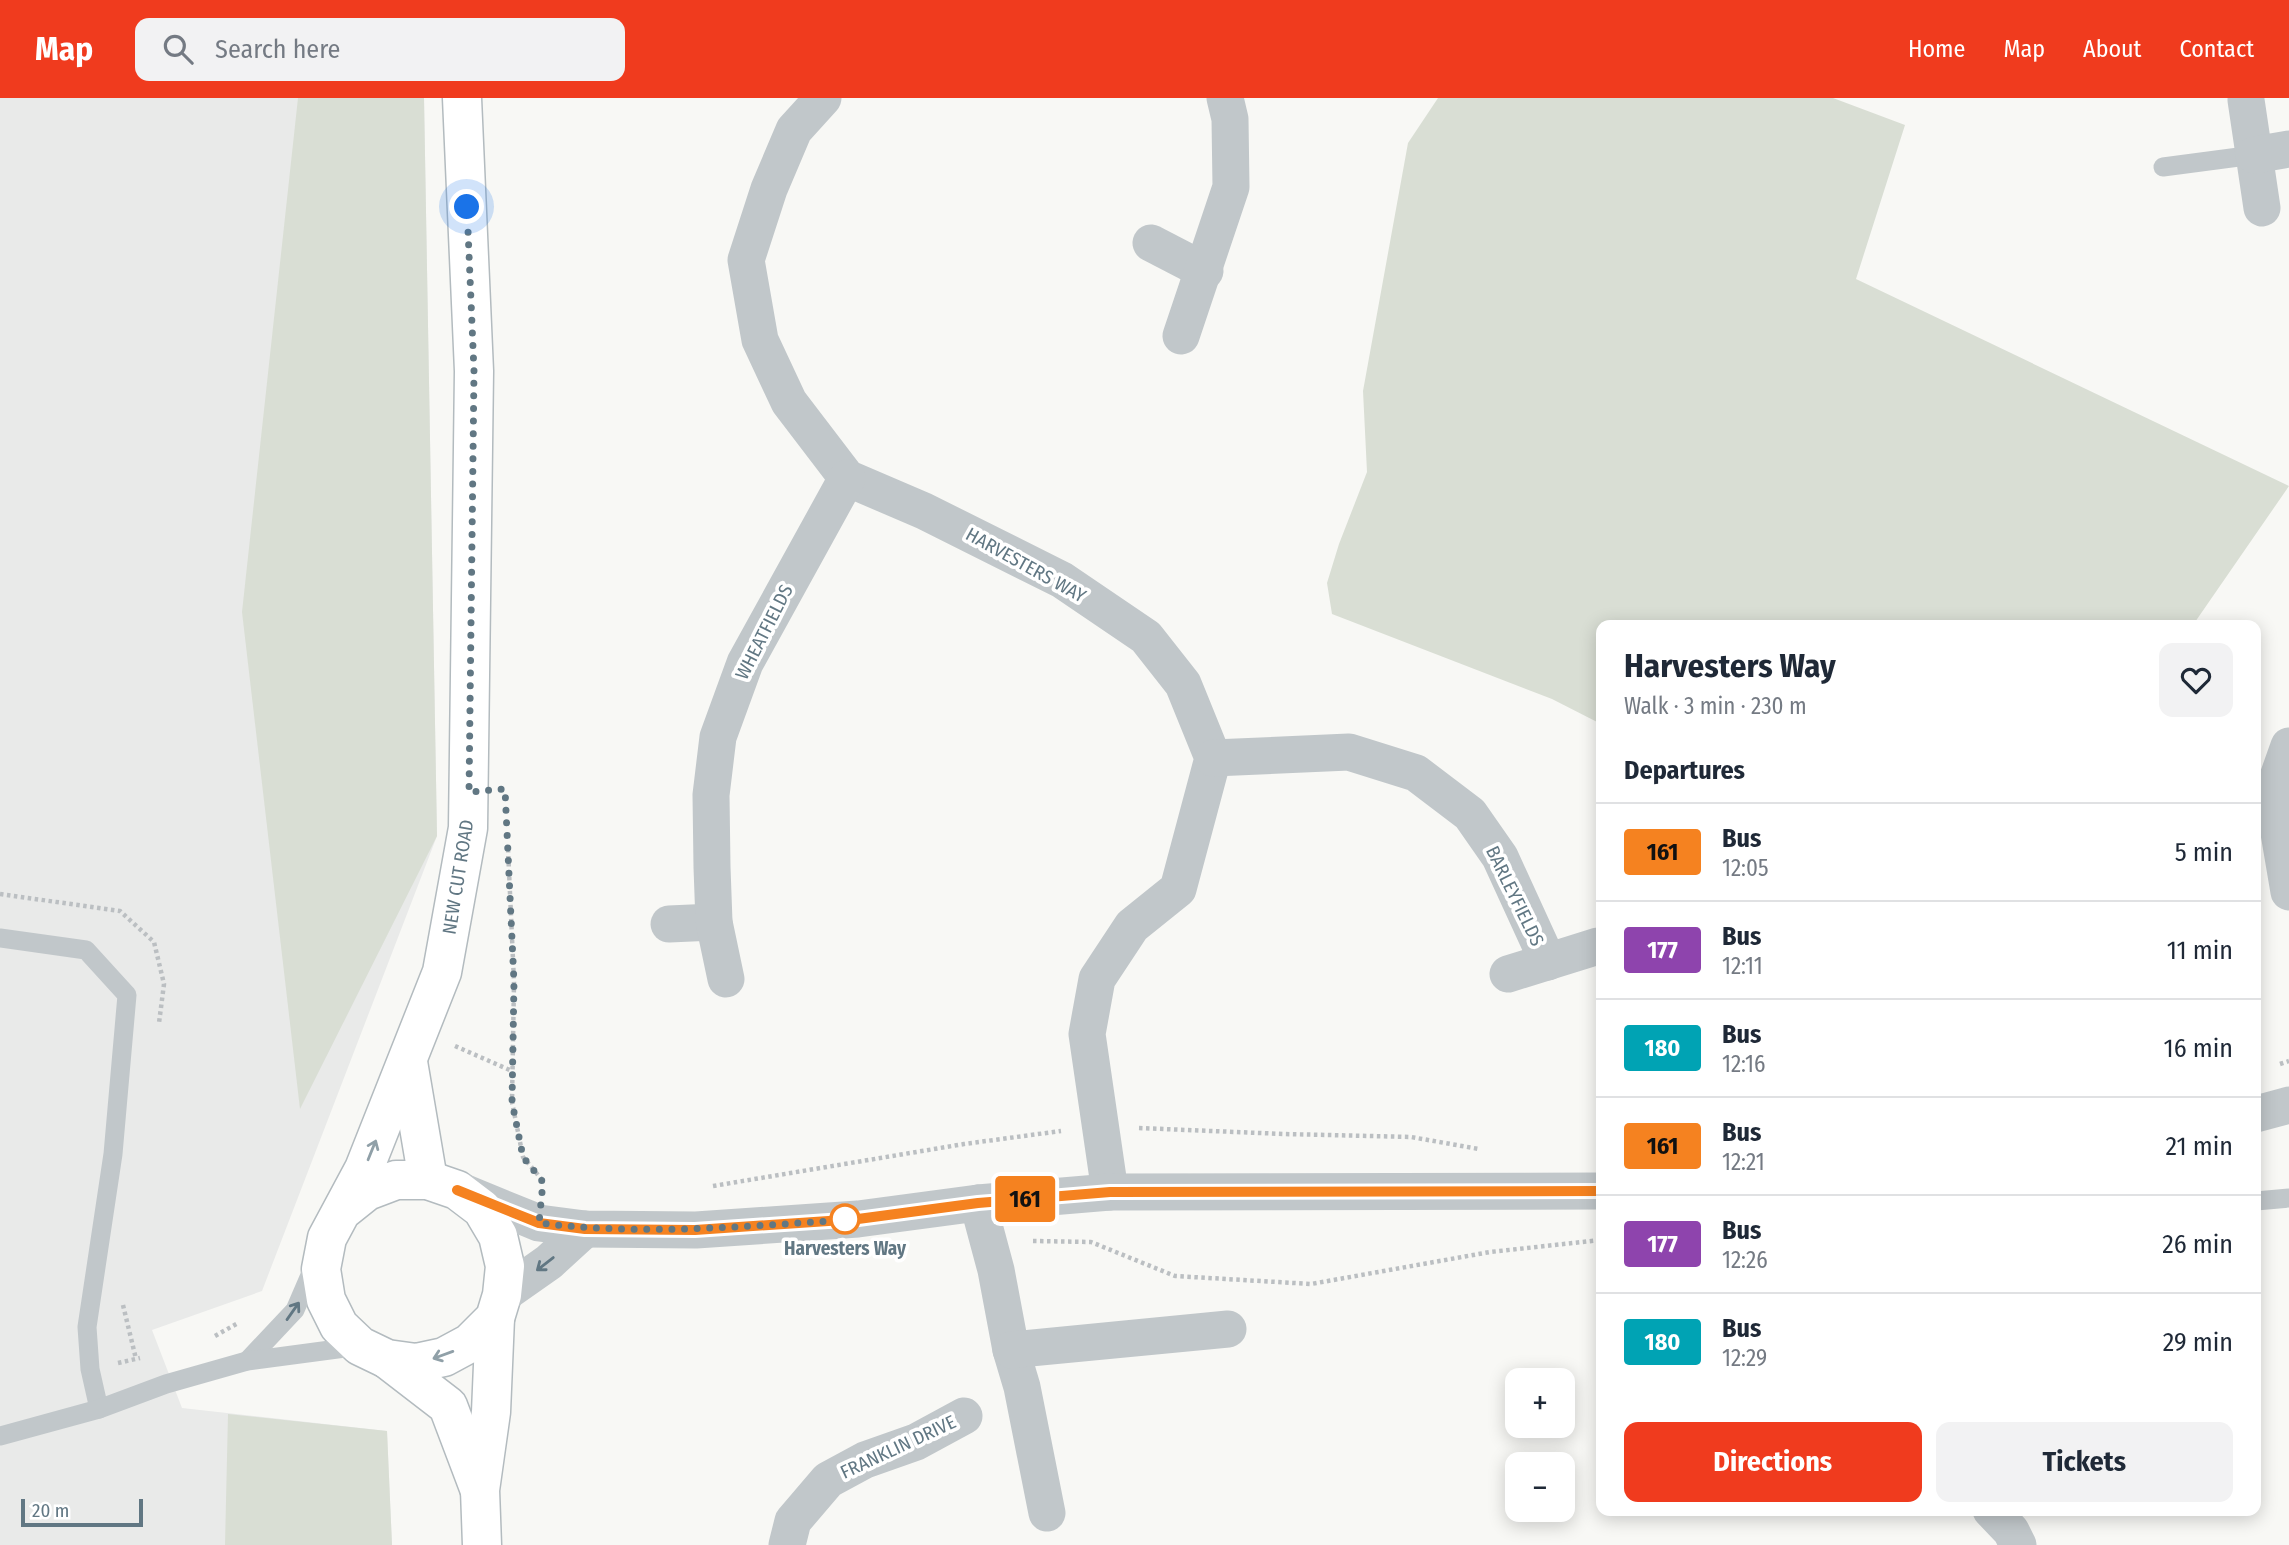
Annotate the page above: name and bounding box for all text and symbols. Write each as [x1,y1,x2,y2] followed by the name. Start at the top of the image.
[135,18,625,81] search box
[35,29,93,69] text: Map
[159,30,197,68] icon: search
[215,34,340,65] text: Search here
[1908,35,1965,63] text: Home
[2003,35,2045,63] text: Map
[2083,35,2141,63] text: About
[2179,35,2254,63] text: Contact
[449,189,484,224] your location
[962,523,1091,608] street label: HARVESTERS WAY
[730,581,798,683] street label: WHEATFIELDS
[2159,643,2233,717] button: heart
[1624,646,1836,686] text: Harvesters Way
[1624,692,1807,720] text: Walk · 3 min · 230 m
[1624,755,1745,786] text: Departures
[438,818,478,936] street label: NEW CUT ROAD
[1722,823,1761,854] text: Bus
[2175,837,2233,868] text: 5 min
[1647,838,1678,866] text: 161
[1481,842,1549,950] street label: BARLEYFIELDS
[1722,854,1769,882] text: 12:05
[1722,921,1761,952] text: Bus
[2167,935,2233,966] text: 11 min
[1647,936,1678,964] text: 177
[1722,952,1763,980] text: 12:11
[1722,1019,1761,1050] text: Bus
[2164,1033,2233,1064] text: 16 min
[1645,1034,1680,1062] text: 180
[1722,1050,1765,1078] text: 12:16
[1722,1117,1761,1148] text: Bus
[2166,1131,2233,1162] text: 21 min
[1647,1132,1678,1160] text: 161
[366,1140,379,1161] one-way arrow
[1722,1148,1765,1176] text: 12:21
[985,1176,1065,1222] line badge: 161
[1009,1185,1041,1213] text: 161
[830,1204,860,1234] marker: Harvesters Way
[1722,1215,1761,1246] text: Bus
[2162,1229,2233,1260] text: 26 min
[1647,1230,1678,1258] text: 177
[784,1237,907,1260] place label: Harvesters Way
[1722,1246,1768,1274] text: 12:26
[536,1256,555,1271] one-way arrow
[285,1301,300,1321] one-way arrow
[1722,1313,1761,1344] text: Bus
[2163,1327,2233,1358] text: 29 min
[1645,1328,1680,1356] text: 180
[1722,1344,1767,1372] text: 12:29
[433,1350,455,1363] one-way arrow
[1505,1368,1575,1522] map controls
[1505,1368,1575,1438] button: +
[837,1410,959,1484] street label: FRANKLIN DRIVE
[1624,1422,1922,1502] button: Directions
[1936,1422,2233,1502] button: Tickets
[1505,1452,1575,1522] button: −
[21,1496,144,1528] scale bar
[32,1499,69,1522] text: 20 m

